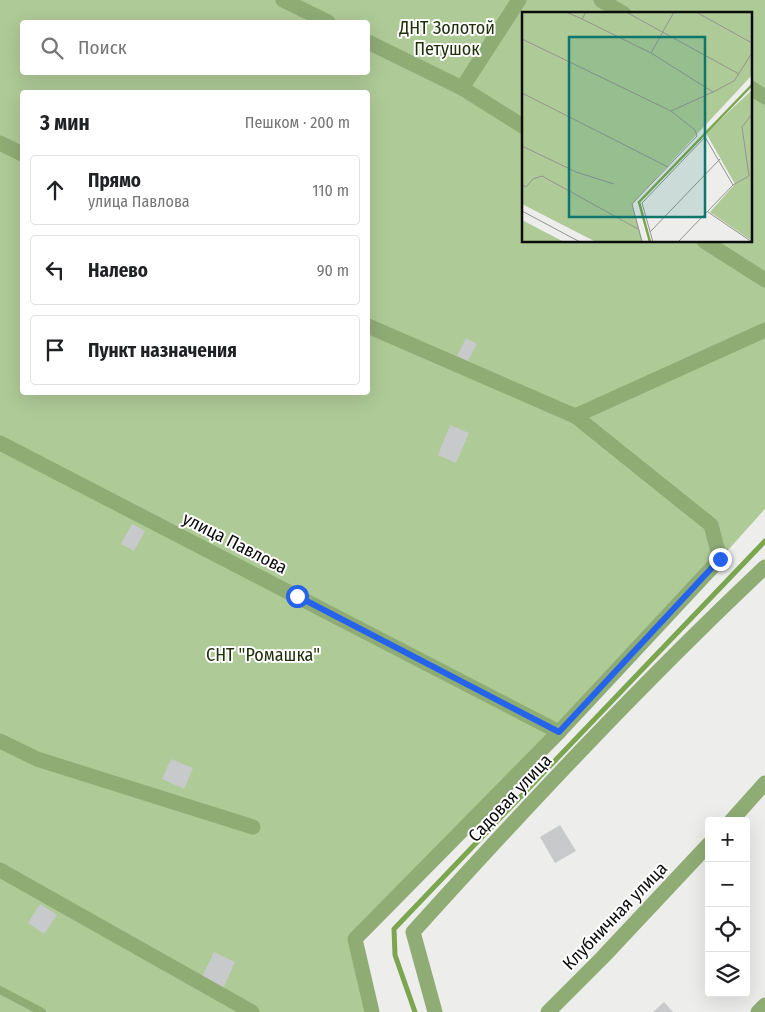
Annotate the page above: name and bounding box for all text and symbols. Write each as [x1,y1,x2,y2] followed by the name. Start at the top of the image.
[522,12,752,242] inset map
[398,17,495,60] park label: ДНТ Золотой Петушок
[20,20,370,75] search box
[38,34,66,62] icon: search
[78,36,127,59] text: Поиск
[40,110,90,136] text: 3 мин
[245,113,350,132] text: Пешком · 200 m
[88,169,141,192] text: Прямо
[41,176,69,204] icon: ahead
[312,181,349,200] text: 110 m
[88,192,190,211] text: улица Павлова
[41,256,69,284] icon: left
[88,259,148,282] text: Налево
[317,261,349,280] text: 90 m
[41,336,69,364] icon: arrive
[88,339,237,362] text: Пункт назначения
[179,507,291,579] street label: улица Павлова
[709,548,732,571] route end
[286,585,309,608] route start
[206,644,320,666] park label: СНТ "Ромашка"
[464,749,556,847] street label: Садовая улица
[705,817,750,997] map controls
[705,817,750,862] button: +
[558,858,672,974] street label: Клубничная улица
[705,862,750,907] button: −
[705,907,750,952] button: locate
[705,952,750,997] button: layers

